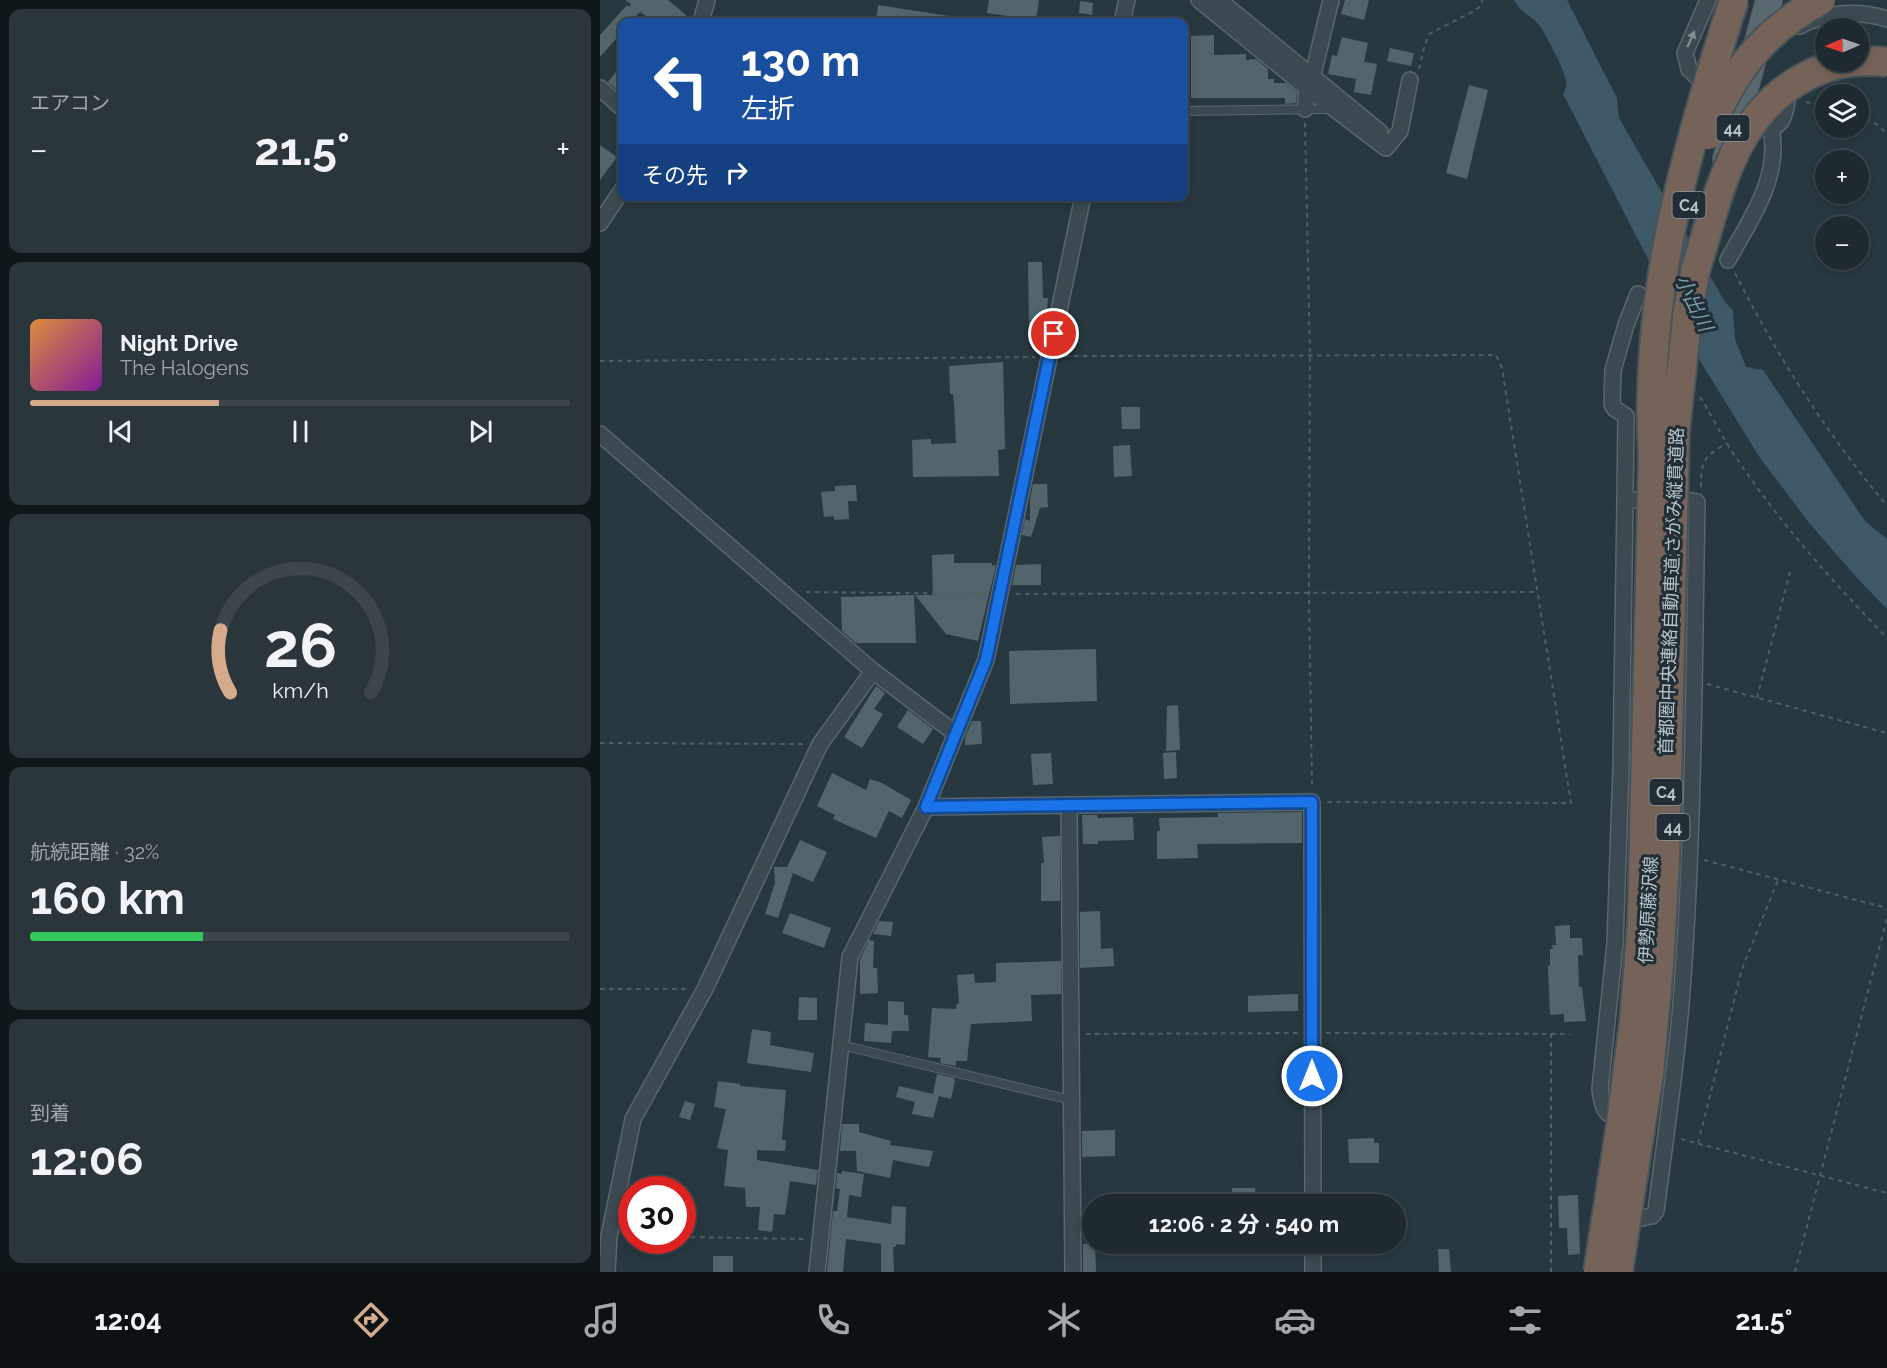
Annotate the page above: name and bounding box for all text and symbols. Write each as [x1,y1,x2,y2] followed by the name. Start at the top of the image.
[1815,18,1869,72] north arrow
[1815,18,1869,270] map controls
[1687,30,1696,48] one-way arrow
[741,37,860,86] text: 130 m
[642,42,720,120] icon: left
[1815,84,1869,138] button: layers
[30,91,110,115] text: エアコン
[741,93,795,124] text: 左折
[1716,115,1750,141] road number: 44
[254,123,350,176] text: 21.5°
[30,130,48,169] text: −
[556,130,570,169] text: +
[1815,150,1869,204] button: +
[720,156,753,189] icon: right
[642,162,708,188] text: その先
[1672,192,1706,218] road number: C4
[1815,216,1869,270] button: −
[1670,271,1719,337] water label: 小出川
[1028,308,1079,359] pin
[1037,317,1070,350] icon: arrive
[120,330,238,356] text: Night Drive
[120,356,249,380] text: The Halogens
[104,415,137,448] icon: previous
[284,415,317,448] icon: pause
[464,415,497,448] icon: next
[1655,427,1687,755] street label: 首都圏中央連絡自動車道;さがみ縦貫道路
[263,608,337,682] text: 26
[272,678,328,703] text: km/h
[1650,779,1682,805] road number: C4
[1656,814,1690,840] road number: 44
[30,840,159,864] text: 航続距離 · 32%
[1635,856,1661,964] street label: 伊勢原藤沢線
[30,872,185,925] text: 160 km
[1280,1044,1344,1108] position arrow
[30,1101,70,1125] text: 到着
[30,1133,144,1186] text: 12:06
[618,1176,696,1254] speed limit sign: 30
[1149,1211,1339,1237] text: 12:06 · 2 分 · 540 m
[350,1299,392,1341] icon: directions
[581,1299,623,1341] icon: music
[812,1299,854,1341] icon: phone
[1043,1299,1085,1341] icon: climate
[1274,1299,1316,1341] icon: car
[1504,1299,1546,1341] icon: filters
[94,1305,162,1336] text: 12:04
[1735,1305,1793,1336] text: 21.5°

